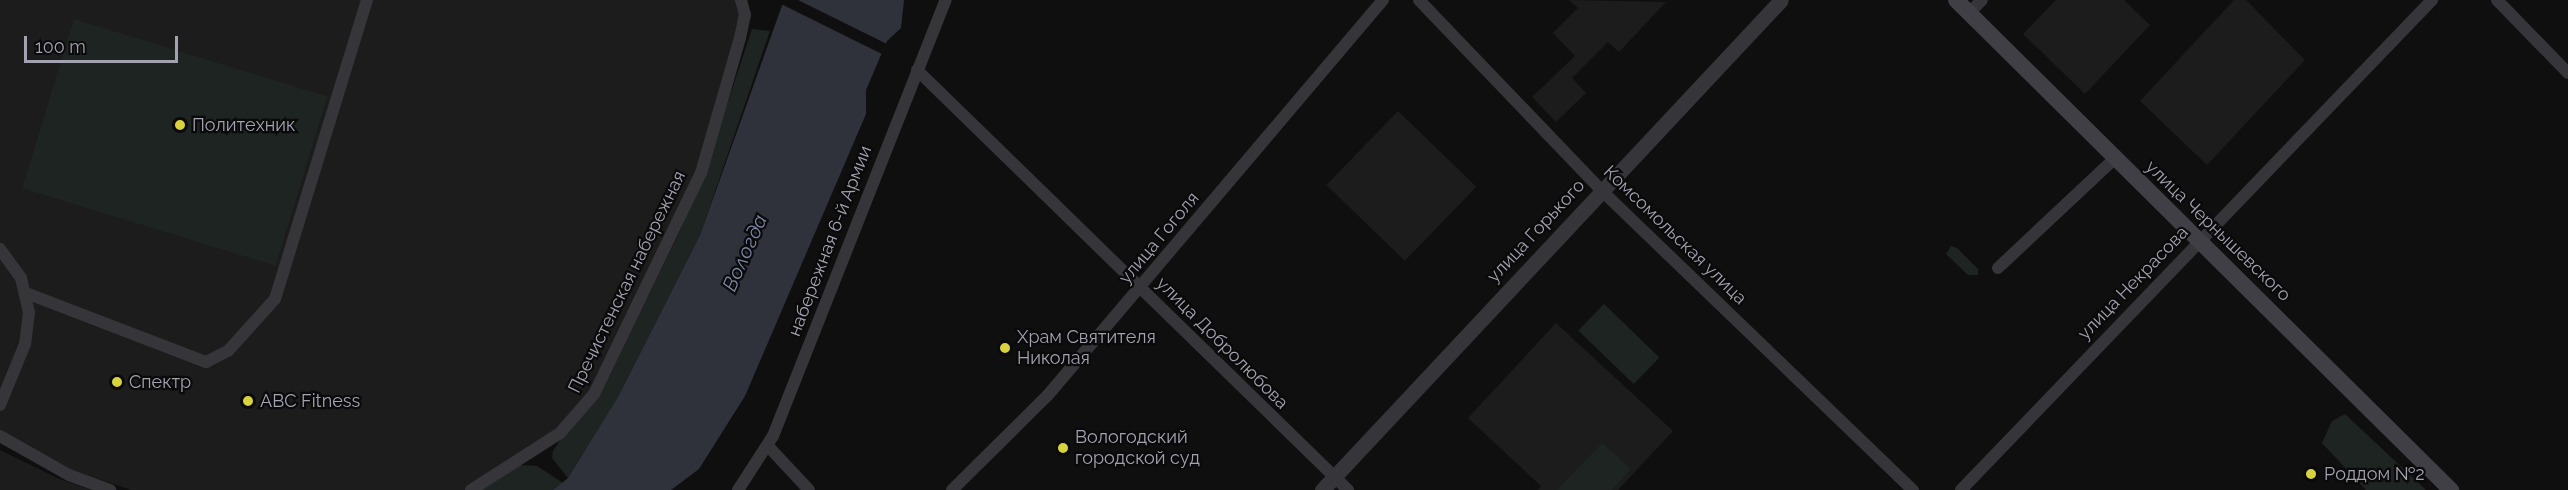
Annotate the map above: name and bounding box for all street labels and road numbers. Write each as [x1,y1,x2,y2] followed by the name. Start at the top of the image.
[784,142,876,340] street label: набережная 6-й Армии
[2141,156,2295,306] street label: улица Чернышевского
[1599,161,1751,309] street label: Комсомольская улица
[564,167,690,397] street label: Пречистенская набережная
[1483,175,1589,287] street label: улица Горького
[1114,188,1204,288] street label: улица Гоголя
[2073,222,2193,344] street label: улица Некрасова
[1152,273,1292,413] street label: улица Добролюбова

